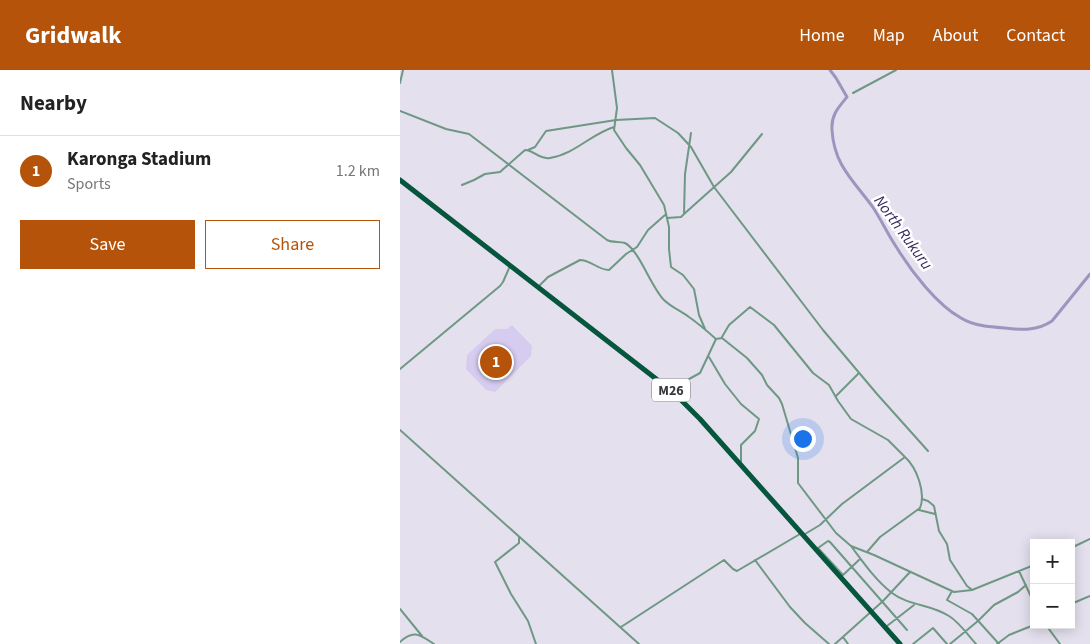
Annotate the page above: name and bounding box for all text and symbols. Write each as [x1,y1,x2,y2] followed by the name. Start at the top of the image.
[25,18,121,53] text: Gridwalk
[799,23,845,48] text: Home
[873,23,905,48] text: Map
[933,23,978,48] text: About
[1006,23,1065,48] text: Contact
[20,88,87,118] text: Nearby
[67,146,211,173] text: Karonga Stadium
[32,160,40,182] text: 1
[336,160,380,182] text: 1.2 km
[67,173,111,195] text: Sports
[869,191,938,274] water label: North Rukuru
[20,220,195,269] button: Save
[205,220,380,269] button: Share
[480,343,512,381] pin: 1
[652,378,690,402] road number: M26
[790,426,816,452] your location
[1030,539,1075,629] map controls
[1030,539,1075,584] button: +
[1030,584,1075,629] button: −

